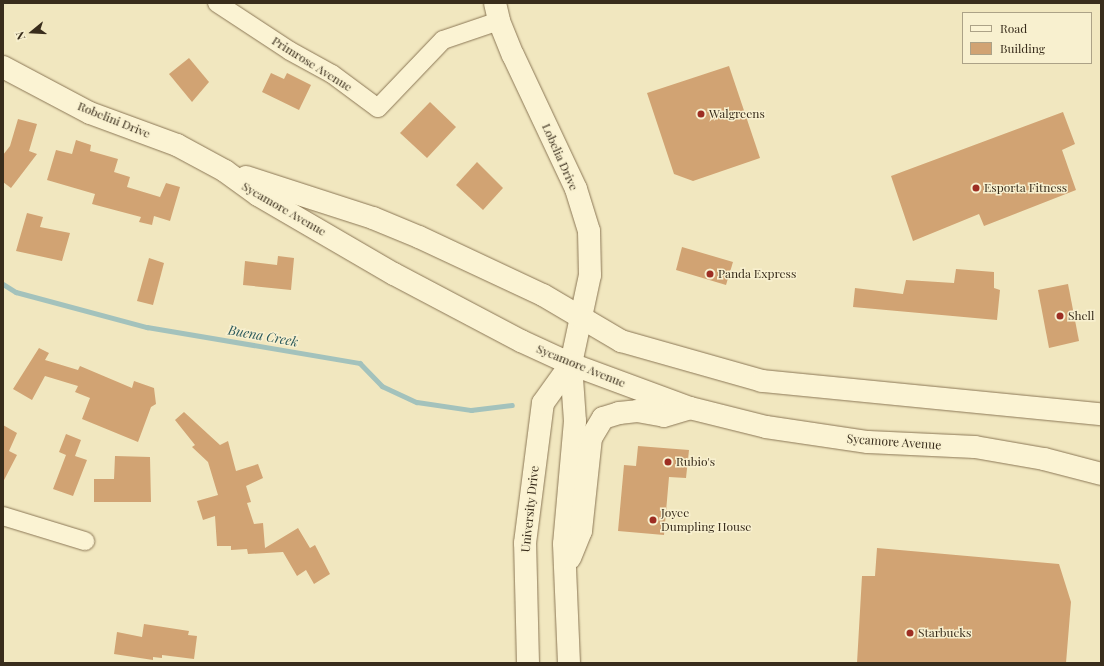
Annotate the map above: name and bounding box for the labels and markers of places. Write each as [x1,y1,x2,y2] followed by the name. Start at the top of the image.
[709,107,765,121] place label: Walgreens
[696,109,706,119] marker: Walgreens
[984,181,1067,195] place label: Esporta Fitness
[971,183,981,193] marker: Esporta Fitness
[718,267,796,281] place label: Panda Express
[705,269,715,279] marker: Panda Express
[1068,309,1094,323] place label: Shell
[1055,311,1065,321] marker: Shell
[676,455,715,469] place label: Rubio's
[663,457,673,467] marker: Rubio's
[661,506,751,534] place label: Joyee Dumpling House
[648,515,658,525] marker: Joyee Dumpling House
[918,626,971,640] place label: Starbucks
[905,628,915,638] marker: Starbucks

